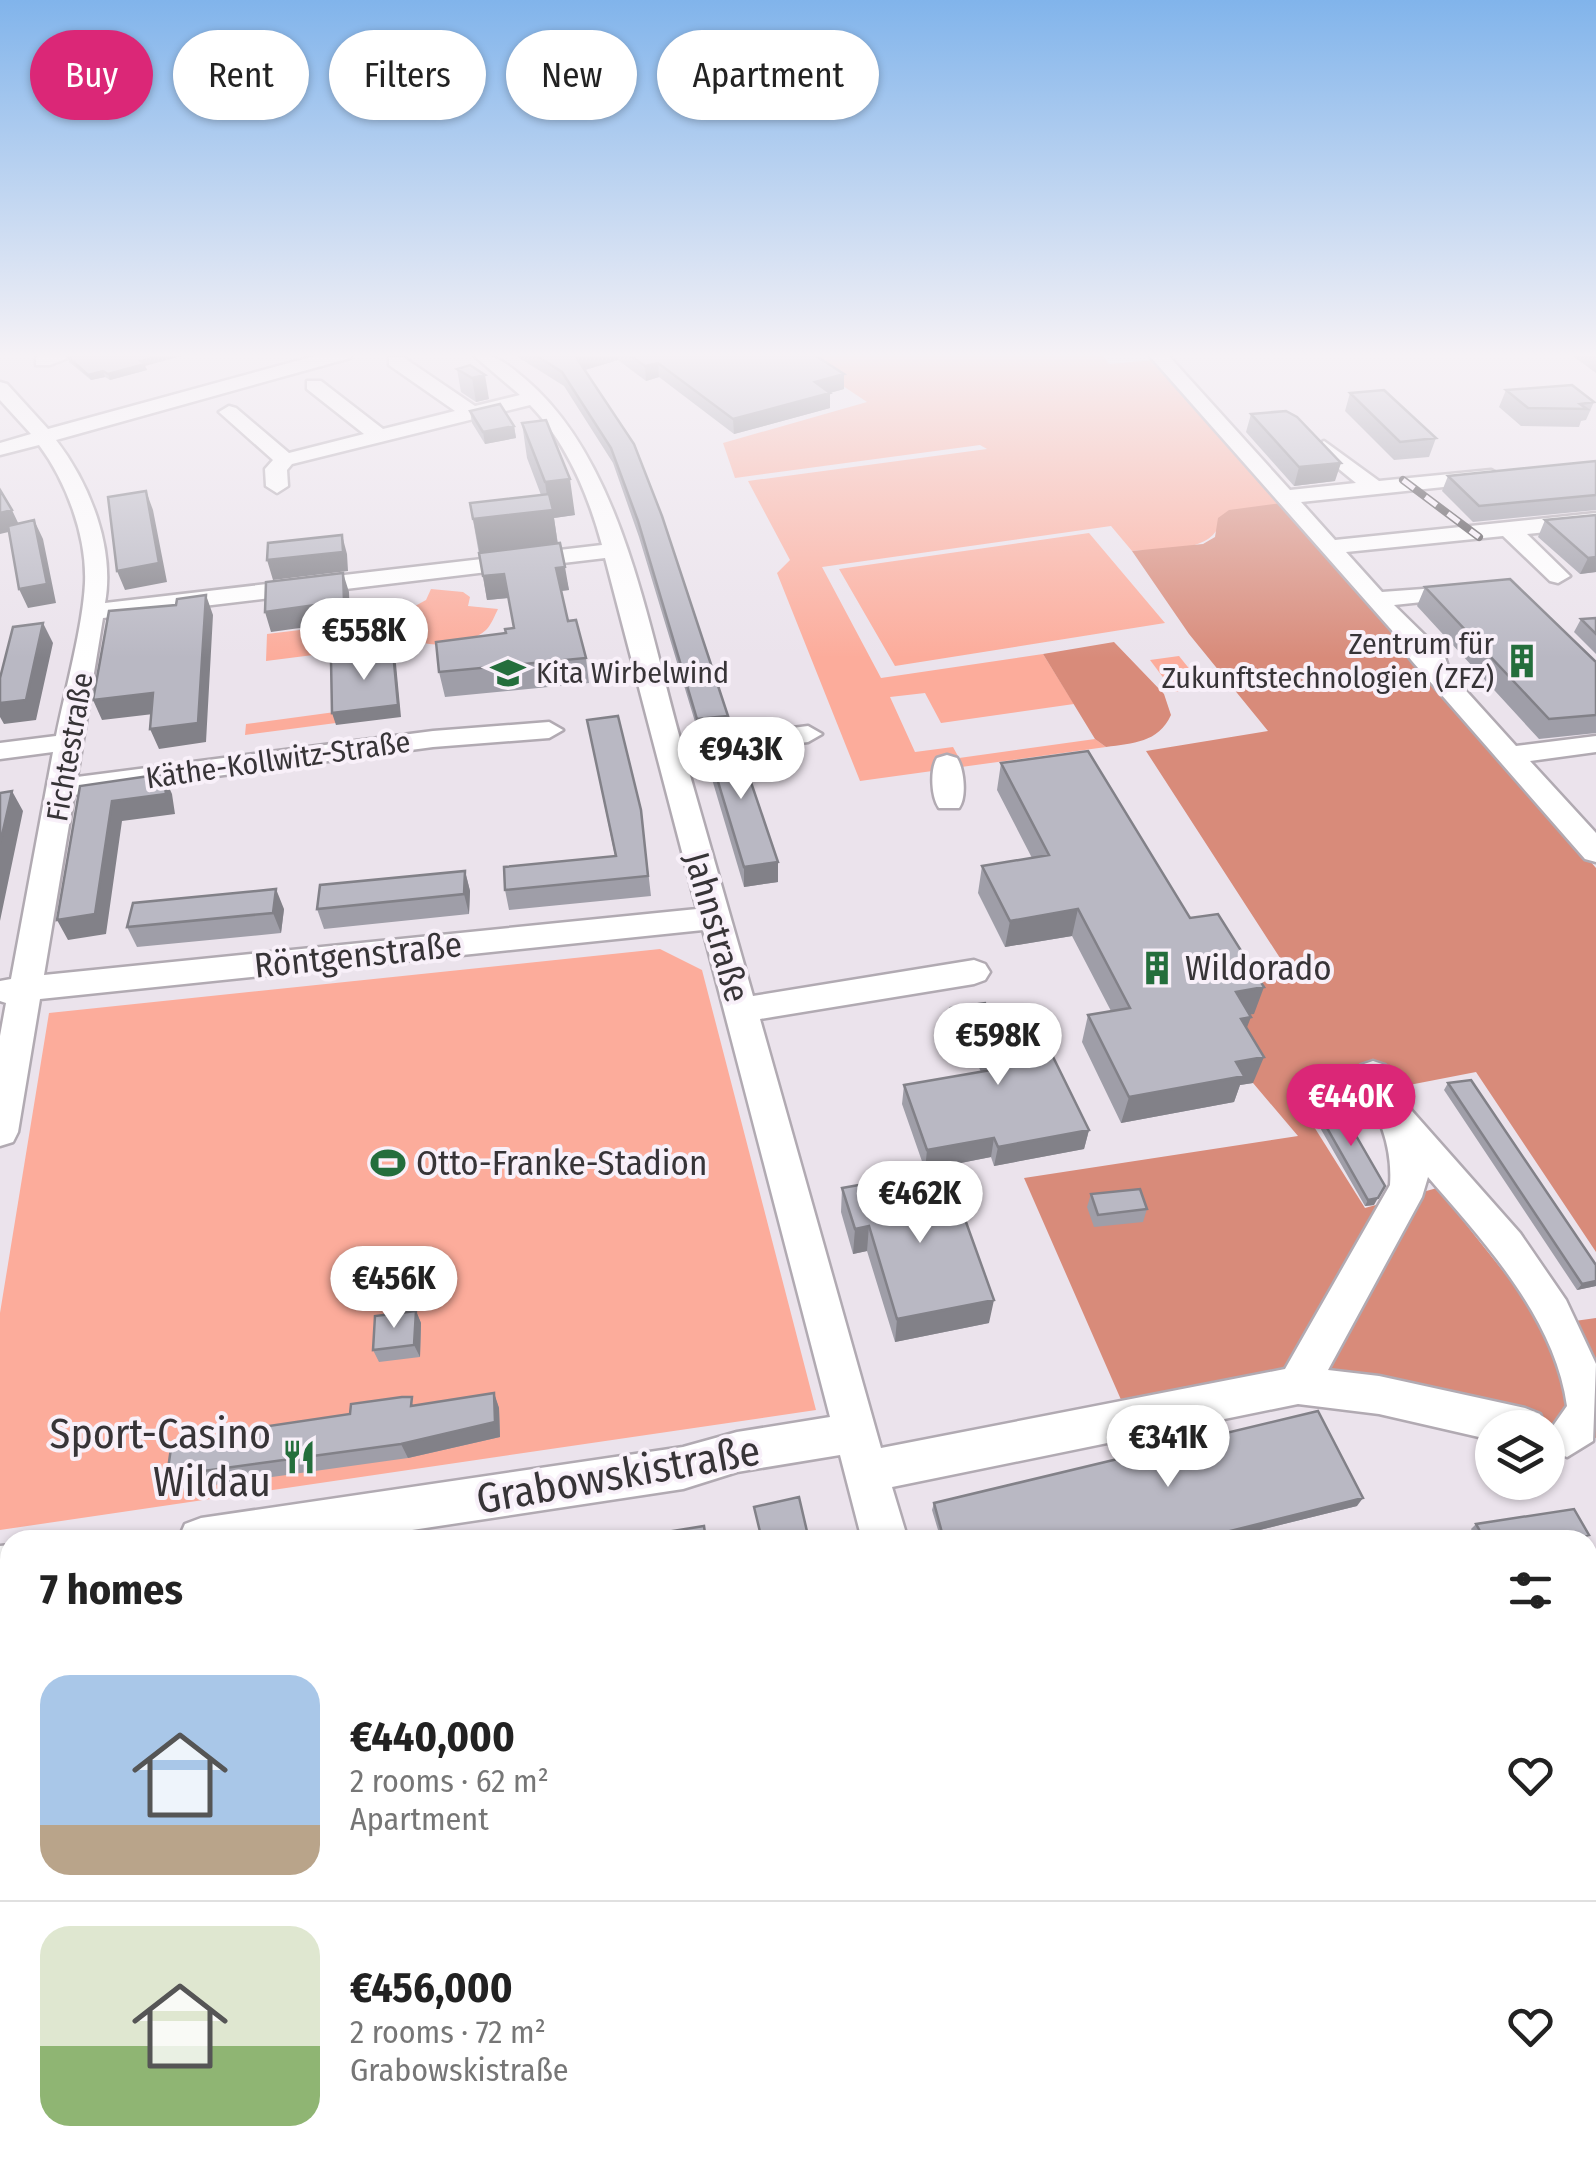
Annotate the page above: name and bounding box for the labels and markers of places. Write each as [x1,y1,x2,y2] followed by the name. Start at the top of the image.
[294,598,434,683] pin: €558K
[1162,626,1495,696] place label: Zentrum für Zukunftstechnologien (ZFZ)
[1503,642,1541,680] building icon: Zentrum für Zukunftstechnologien (ZFZ)
[489,654,527,692] school or university icon: Kita Wirbelwind
[536,655,729,691] place label: Kita Wirbelwind
[671,717,811,802] pin: €943K
[1185,947,1332,989] place label: Wildorado
[1138,949,1176,987] building icon: Wildorado
[928,1003,1068,1088] pin: €598K
[1281,1064,1421,1149] pin: €440K
[416,1142,707,1184] place label: Otto-Franke-Stadion
[369,1144,407,1182] sports icon: Otto-Franke-Stadion
[850,1161,990,1246] pin: €462K
[324,1246,464,1331] pin: €456K
[1098,1405,1238,1490] pin: €341K
[50,1409,271,1507] place label: Sport-Casino Wildau
[280,1438,318,1476] restaurant icon: Sport-Casino Wildau

